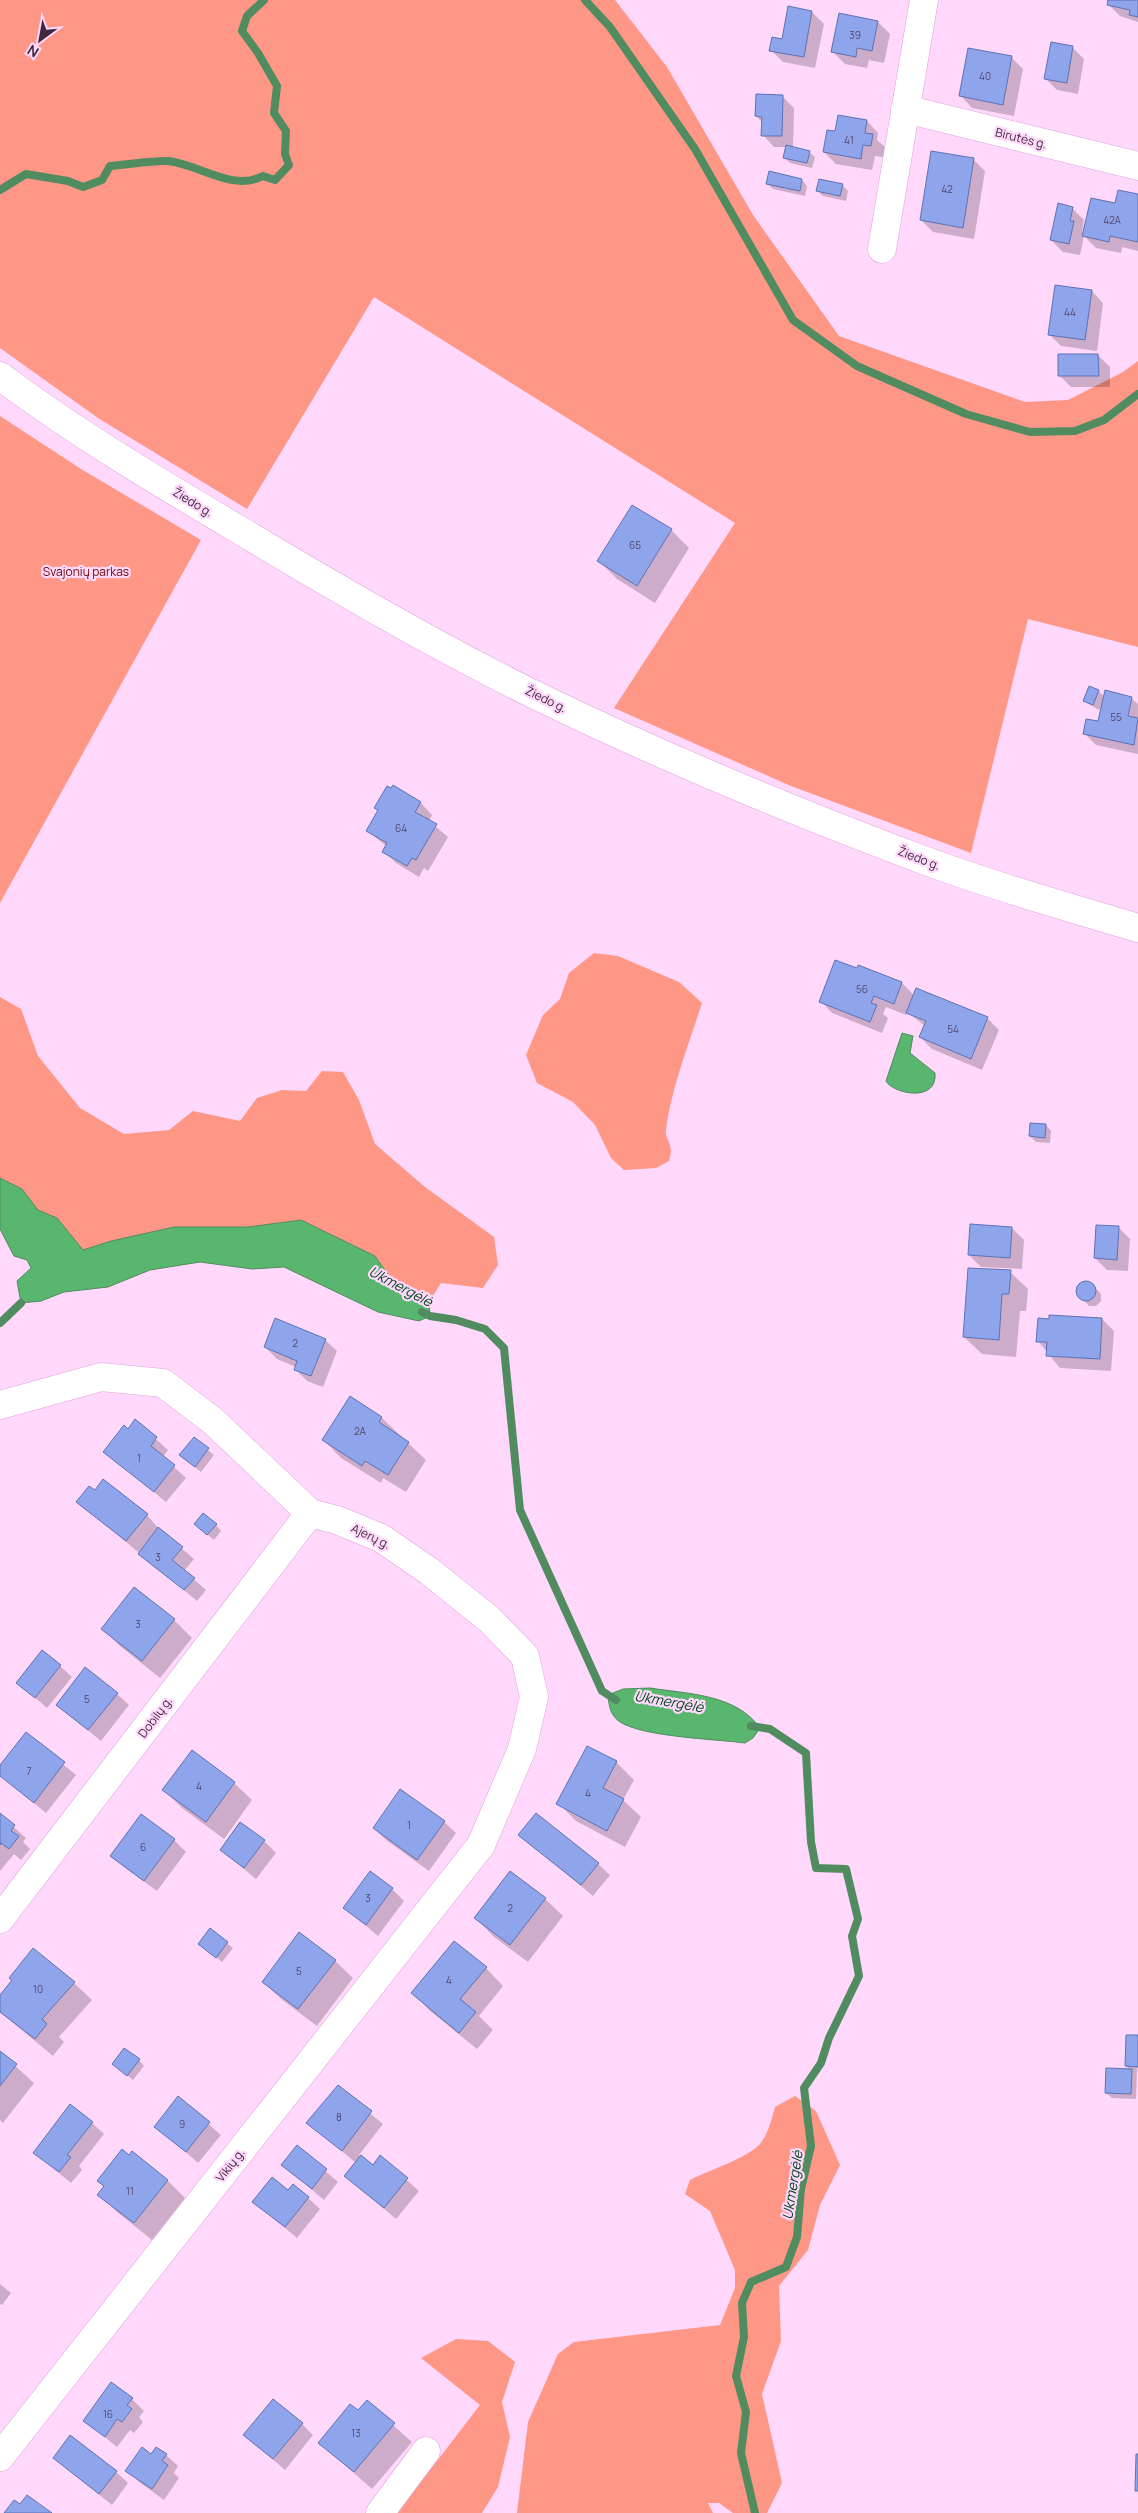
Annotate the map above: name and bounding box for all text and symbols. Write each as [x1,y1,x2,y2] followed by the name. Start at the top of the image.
[15,15,65,65] north arrow
[849,28,861,42] house number: 39
[24,41,42,62] text: N
[979,69,991,83] house number: 40
[994,123,1048,153] street label: Birutės g.
[844,133,854,147] house number: 41
[941,182,953,196] house number: 42
[1103,213,1122,227] house number: 42A
[1064,305,1076,319] house number: 44
[170,483,216,521] street label: Žiedo g.
[629,538,641,552] house number: 65
[43,563,129,580] park label: Svajonių parkas
[523,682,569,716] street label: Žiedo g.
[1110,710,1122,724] house number: 55
[395,821,407,835] house number: 64
[895,842,943,874] street label: Žiedo g.
[856,982,868,996] house number: 56
[947,1022,959,1036] house number: 54
[366,1261,437,1311] water label: Ukmergėlė
[292,1336,298,1350] house number: 2
[354,1424,367,1438] house number: 2A
[137,1451,141,1465] house number: 1
[349,1519,393,1553] street label: Ajerų g.
[155,1550,161,1564] house number: 3
[135,1617,141,1631] house number: 3
[633,1686,706,1717] water label: Ukmergėlė
[84,1692,90,1706] house number: 5
[134,1693,176,1741] street label: Dobilų g.
[26,1764,32,1778] house number: 7
[196,1779,202,1793] house number: 4
[585,1786,591,1800] house number: 4
[407,1818,411,1832] house number: 1
[140,1840,146,1854] house number: 6
[365,1891,371,1905] house number: 3
[507,1901,513,1915] house number: 2
[296,1964,302,1978] house number: 5
[446,1973,452,1987] house number: 4
[33,1982,43,1996] house number: 10
[336,2110,342,2124] house number: 8
[179,2117,185,2131] house number: 9
[212,2145,248,2185] street label: Vikių g.
[777,2148,807,2221] water label: Ukmergėlė
[126,2184,134,2198] house number: 11
[103,2407,113,2421] house number: 16
[351,2426,361,2440] house number: 13

